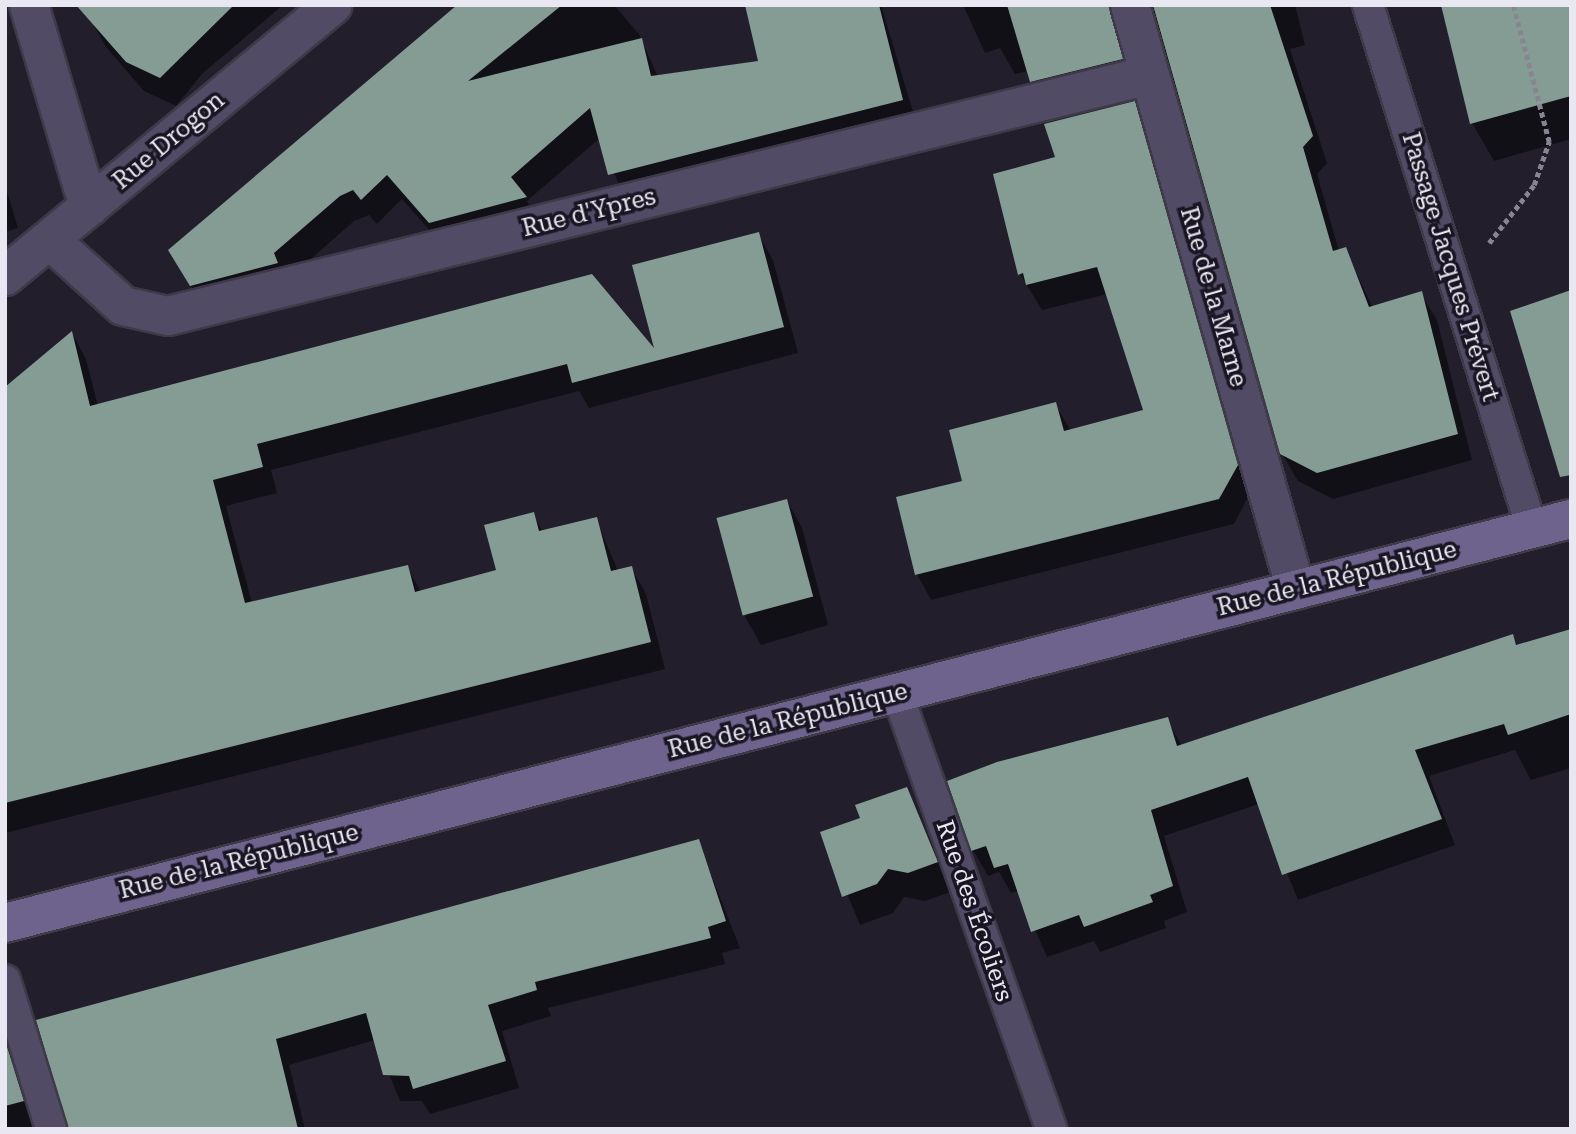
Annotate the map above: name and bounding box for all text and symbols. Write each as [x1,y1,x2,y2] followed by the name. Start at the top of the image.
[107,86,231,196] street label: Rue Drogon
[1395,129,1505,405] street label: Passage Jacques Prévert
[519,182,659,244] street label: Rue d'Ypres
[1174,204,1252,390] street label: Rue de la Marne
[1214,535,1460,623] street label: Rue de la République
[665,677,911,765] street label: Rue de la République
[930,817,1018,1005] street label: Rue des Écoliers
[116,818,362,906] street label: Rue de la République

